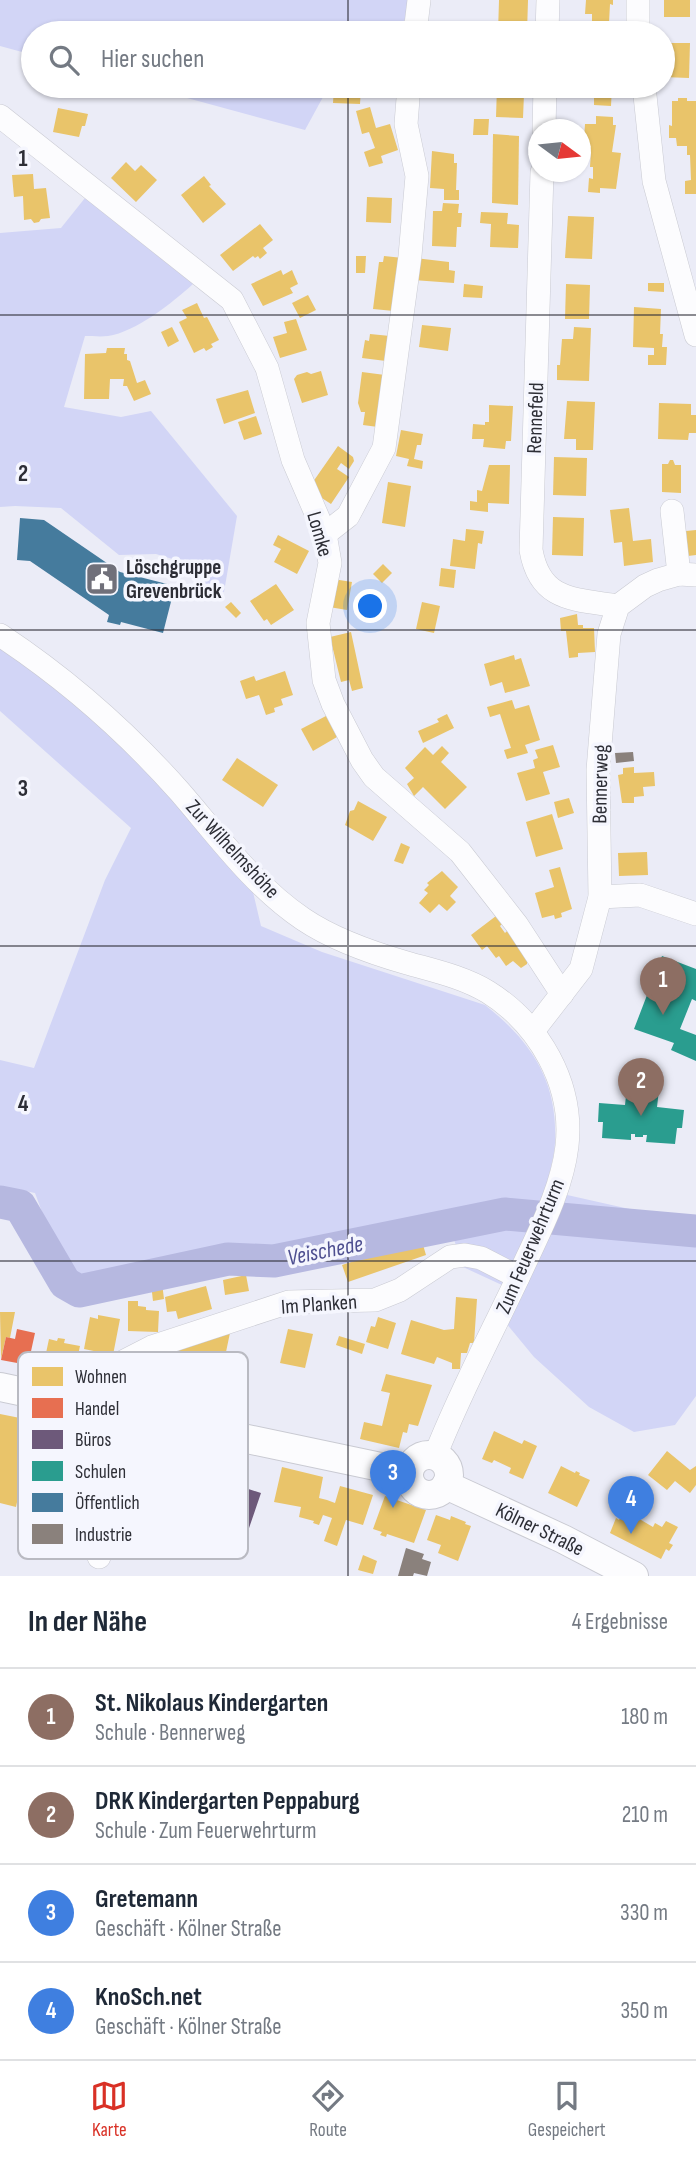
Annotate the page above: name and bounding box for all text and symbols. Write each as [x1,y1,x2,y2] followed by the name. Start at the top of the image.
[21,21,675,98] search box
[45,41,83,79] icon: search
[101,44,204,75] text: Hier suchen
[528,119,591,182] north arrow
[18,145,28,173] text: 1
[522,382,549,454] street label: Rennefeld
[18,460,28,488] text: 2
[301,509,338,560] street label: Lomke
[126,555,222,604] place label: Löschgruppe Grevenbrück
[83,560,121,598] public building icon: Löschgruppe Grevenbrück
[353,589,387,623] your location
[587,744,614,824] street label: Bennerweg
[18,775,28,803] text: 3
[181,795,285,904] street label: Zur Wilhelmshöhe
[640,957,686,1015] pin: 1
[618,1058,664,1116] pin: 2
[18,1090,29,1118] text: 4
[491,1175,570,1317] street label: Zum Feuerwehrturm
[285,1230,366,1272] water label: Veischede
[280,1289,358,1320] street label: Im Planken
[18,1352,248,1559] legend
[75,1366,127,1389] text: Wohnen
[75,1398,119,1421] text: Handel
[75,1429,111,1452] text: Büros
[370,1450,416,1508] pin: 3
[75,1461,126,1484] text: Schulen
[608,1476,654,1534] pin: 4
[75,1492,140,1515] text: Öffentlich
[492,1497,588,1562] street label: Kölner Straße
[75,1524,132,1547] text: Industrie
[28,1604,147,1640] text: In der Nähe
[572,1608,668,1636] text: 4 Ergebnisse
[95,1688,328,1719] text: St. Nikolaus Kindergarten
[46,1703,56,1731] text: 1
[621,1703,668,1731] text: 180 m
[95,1719,246,1747] text: Schule · Bennerweg
[95,1786,360,1817] text: DRK Kindergarten Peppaburg
[46,1801,56,1829] text: 2
[622,1801,668,1829] text: 210 m
[95,1817,316,1845] text: Schule · Zum Feuerwehrturm
[95,1884,198,1915] text: Gretemann
[46,1899,56,1927] text: 3
[620,1899,668,1927] text: 330 m
[95,1915,281,1943] text: Geschäft · Kölner Straße
[95,1982,202,2013] text: KnoSch.net
[46,1997,56,2025] text: 4
[620,1997,668,2025] text: 350 m
[95,2013,281,2041] text: Geschäft · Kölner Straße
[90,2077,128,2142] tab: Karte
[309,2077,347,2142] tab: Route
[528,2077,606,2142] tab: Gespeichert

